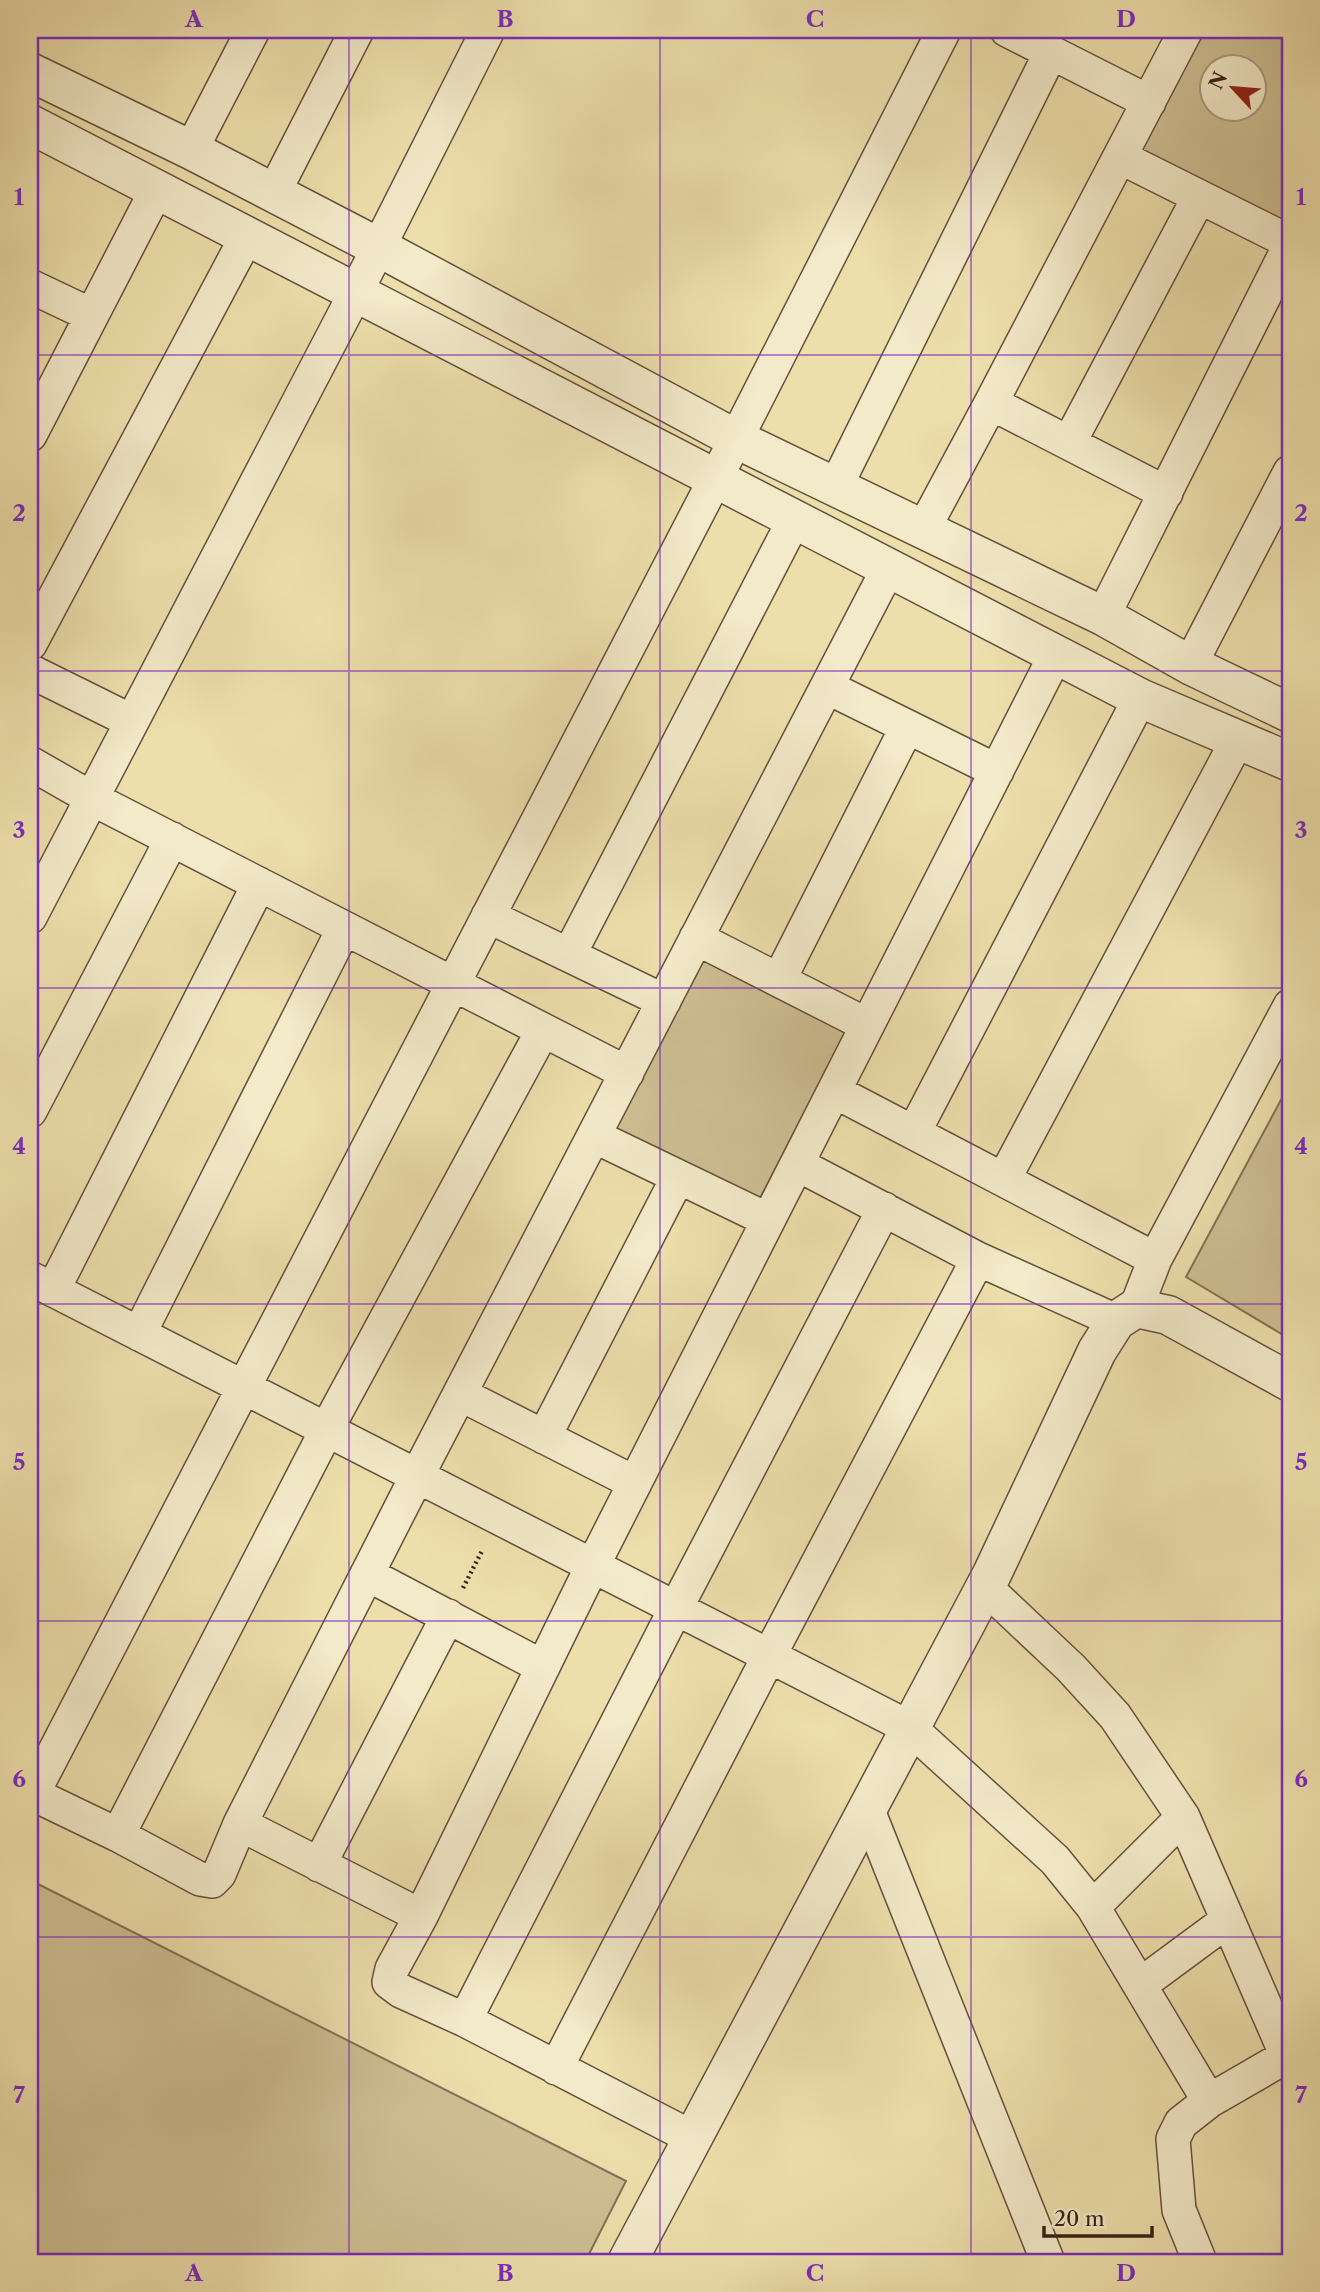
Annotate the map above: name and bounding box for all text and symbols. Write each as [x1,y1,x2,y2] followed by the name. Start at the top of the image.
[184,5,204,33] text: A
[496,5,514,33] text: B
[806,5,824,33] text: C
[1116,5,1136,33] text: D
[1198,52,1268,122] north arrow
[1204,68,1232,93] text: N
[14,183,25,211] text: 1
[1296,183,1307,211] text: 1
[12,499,26,527] text: 2
[1294,499,1308,527] text: 2
[13,816,26,844] text: 3
[1295,816,1308,844] text: 3
[12,1132,26,1160] text: 4
[1294,1132,1308,1160] text: 4
[13,1448,25,1476] text: 5
[1295,1448,1307,1476] text: 5
[12,1765,26,1793] text: 6
[1294,1765,1308,1793] text: 6
[13,2081,25,2109] text: 7
[1295,2081,1307,2109] text: 7
[1044,2194,1152,2238] scale bar
[1054,2206,1105,2231] text: 20 m
[184,2259,204,2287] text: A
[496,2259,514,2287] text: B
[806,2259,824,2287] text: C
[1116,2259,1136,2287] text: D

